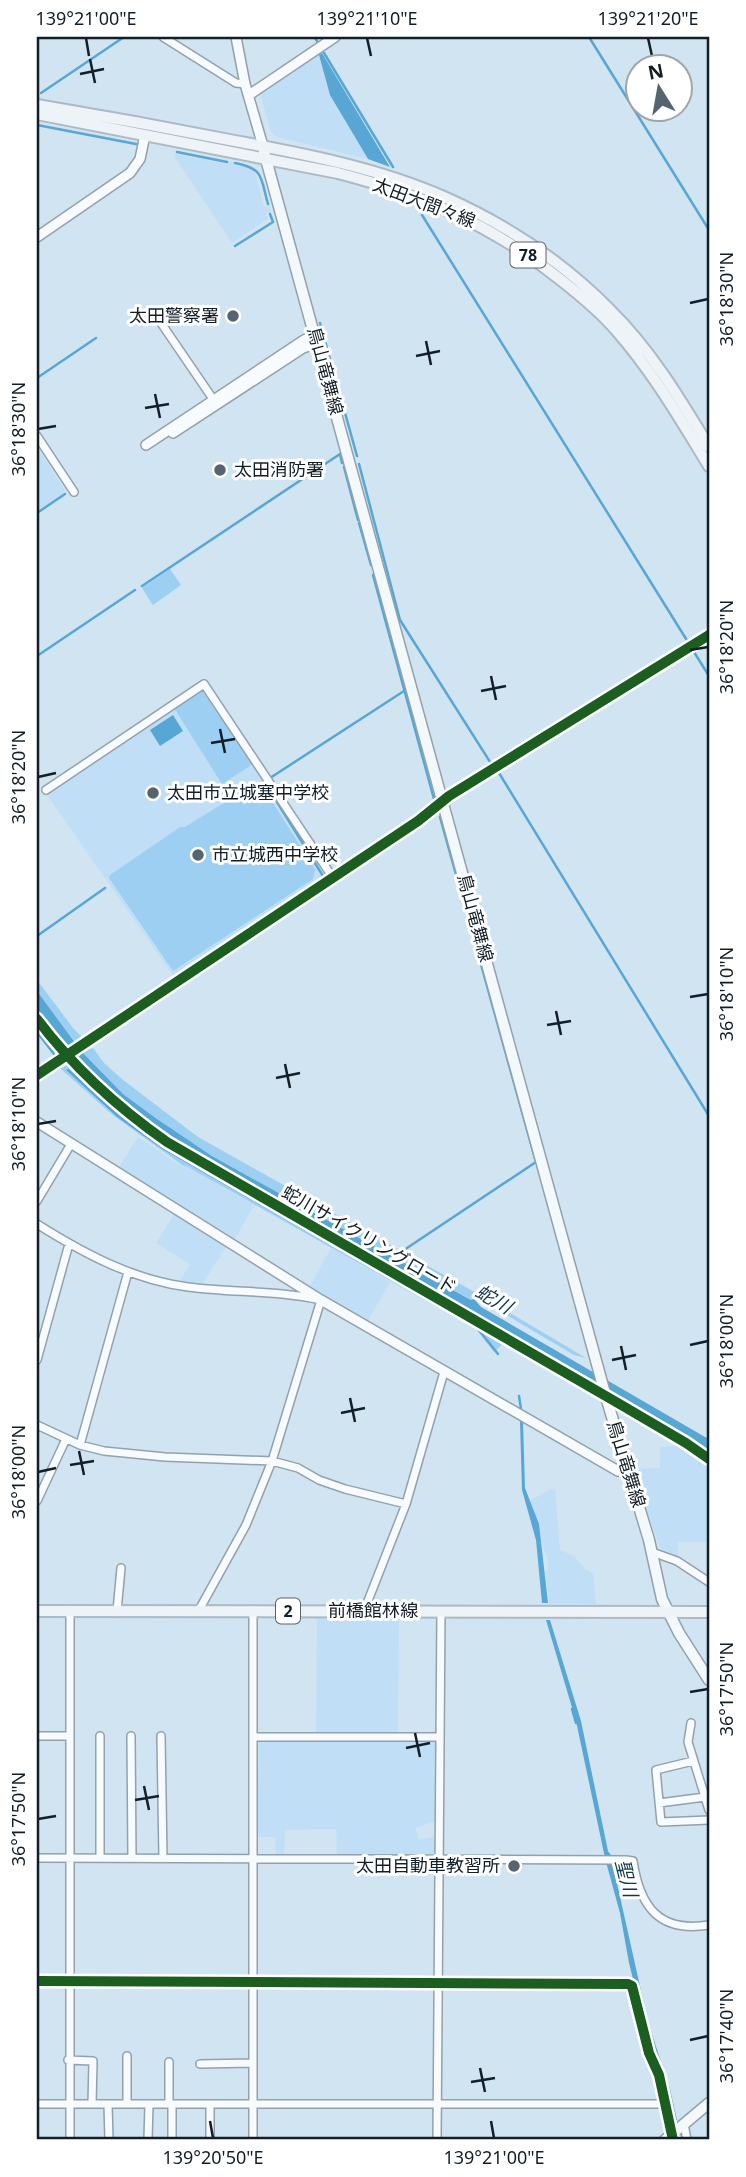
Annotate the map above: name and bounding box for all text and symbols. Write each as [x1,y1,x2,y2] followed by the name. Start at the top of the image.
[35,6,137,30] text: 139°21'00"E
[316,6,418,30] text: 139°21'10"E
[597,6,699,30] text: 139°21'20"E
[624,52,694,122] north arrow
[646,57,666,86] text: N
[370,172,479,233] street label: 太田大間々線
[510,243,546,268] road number: 78
[714,252,738,346] text: 36°18'30"N
[129,303,219,327] place label: 太田警察署
[225,308,241,324] marker: 太田警察署
[303,324,349,417] street label: 鳥山竜舞線
[6,382,30,476] text: 36°18'30"N
[234,457,324,481] place label: 太田消防署
[212,462,228,478] marker: 太田消防署
[714,600,738,694] text: 36°18'20"N
[6,730,30,824] text: 36°18'20"N
[167,780,329,804] place label: 太田市立城塞中学校
[145,785,161,801] marker: 太田市立城塞中学校
[212,842,338,866] place label: 市立城西中学校
[190,847,206,863] marker: 市立城西中学校
[453,871,499,964] street label: 鳥山竜舞線
[714,947,738,1041] text: 36°18'10"N
[6,1077,30,1171] text: 36°18'10"N
[278,1179,461,1299] street label: 蛇川サイクリングロード
[471,1278,519,1321] water label: 蛇川
[714,1294,738,1388] text: 36°18'00"N
[602,1417,652,1510] street label: 鳥山竜舞線
[6,1425,30,1519] text: 36°18'00"N
[276,1598,300,1624] road number: 2
[328,1598,418,1622] street label: 前橋館林線
[714,1642,738,1736] text: 36°17'50"N
[6,1772,30,1866] text: 36°17'50"N
[356,1853,500,1877] place label: 太田自動車教習所
[610,1856,645,1902] water label: 聖川
[506,1858,522,1874] marker: 太田自動車教習所
[714,1989,738,2083] text: 36°17'40"N
[162,2145,264,2169] text: 139°20'50"E
[443,2145,545,2169] text: 139°21'00"E

